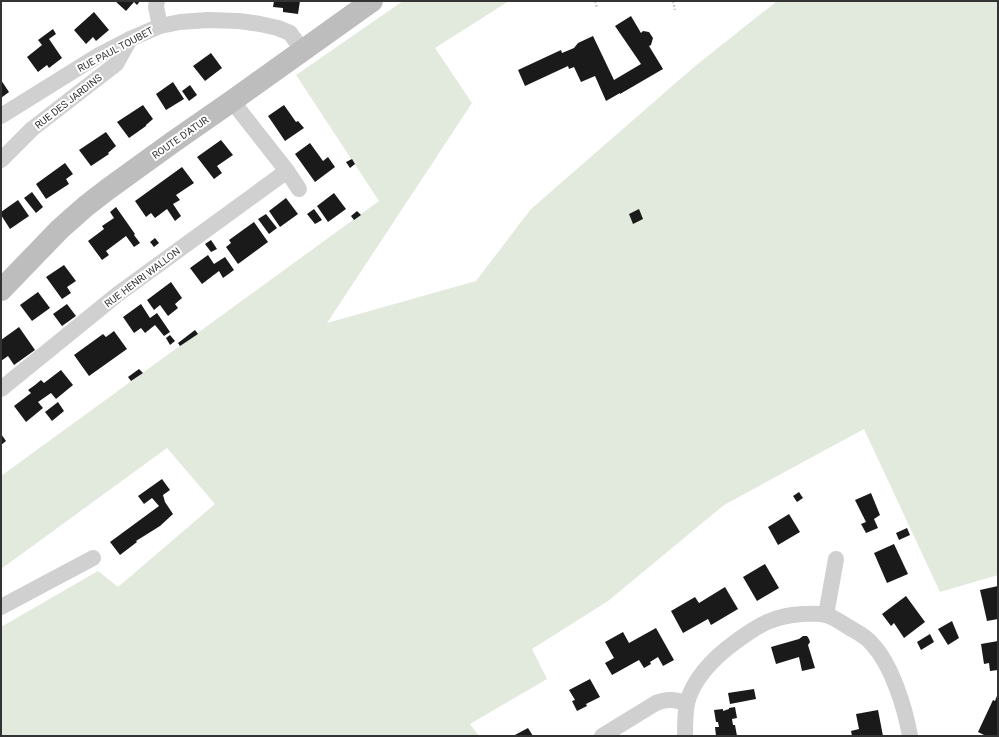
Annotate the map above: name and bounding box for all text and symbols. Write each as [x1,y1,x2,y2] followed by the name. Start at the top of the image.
[75,25,155,74] street label: RUE PAUL TOUBET
[33,72,104,131] street label: RUE DES JARDINS
[150,114,210,161] street label: ROUTE D'ATUR
[102,245,182,309] street label: RUE HENRI WALLON

